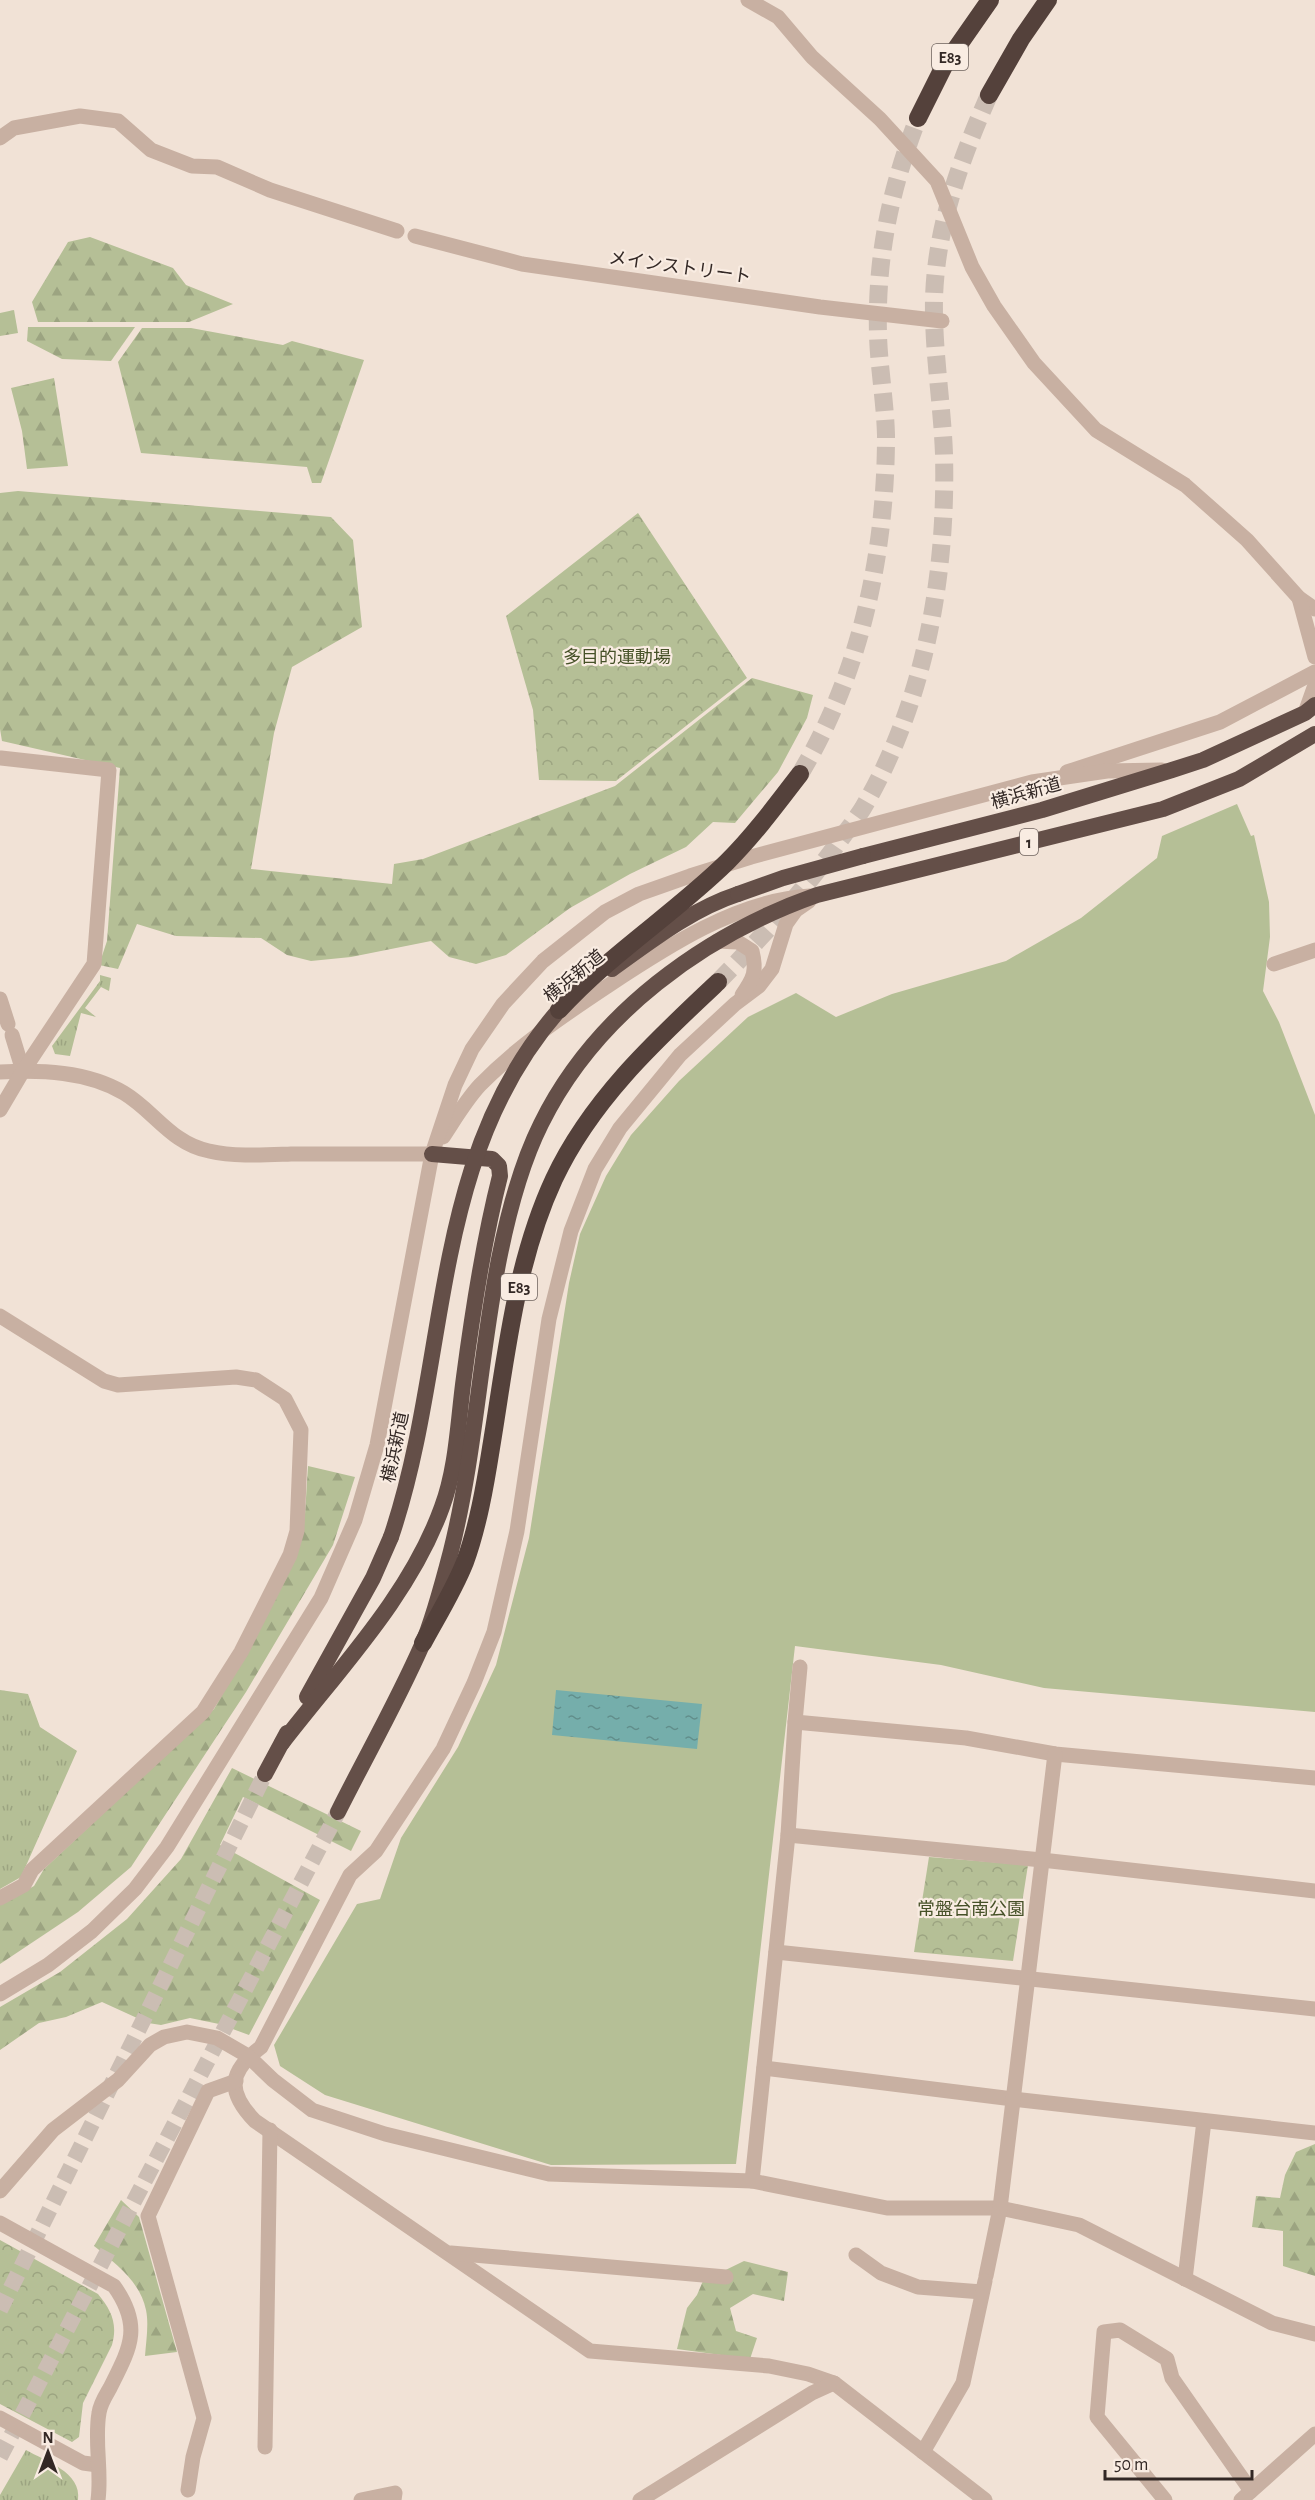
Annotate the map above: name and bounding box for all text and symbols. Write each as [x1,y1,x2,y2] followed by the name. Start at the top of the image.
[932,44,968,70] road number: E83
[607,248,752,287] street label: メインストリート
[563,647,671,667] park label: 多目的運動場
[989,773,1063,813] street label: 横浜新道
[1020,829,1038,855] road number: 1
[540,946,608,1006] street label: 横浜新道
[501,1274,537,1300] road number: E83
[378,1410,412,1484] street label: 横浜新道
[917,1899,1025,1919] park label: 常盤台南公園
[18,2422,78,2482] north arrow
[42,2430,54,2446] text: N
[1105,2443,1252,2481] scale bar
[1114,2456,1148,2474] text: 50 m

